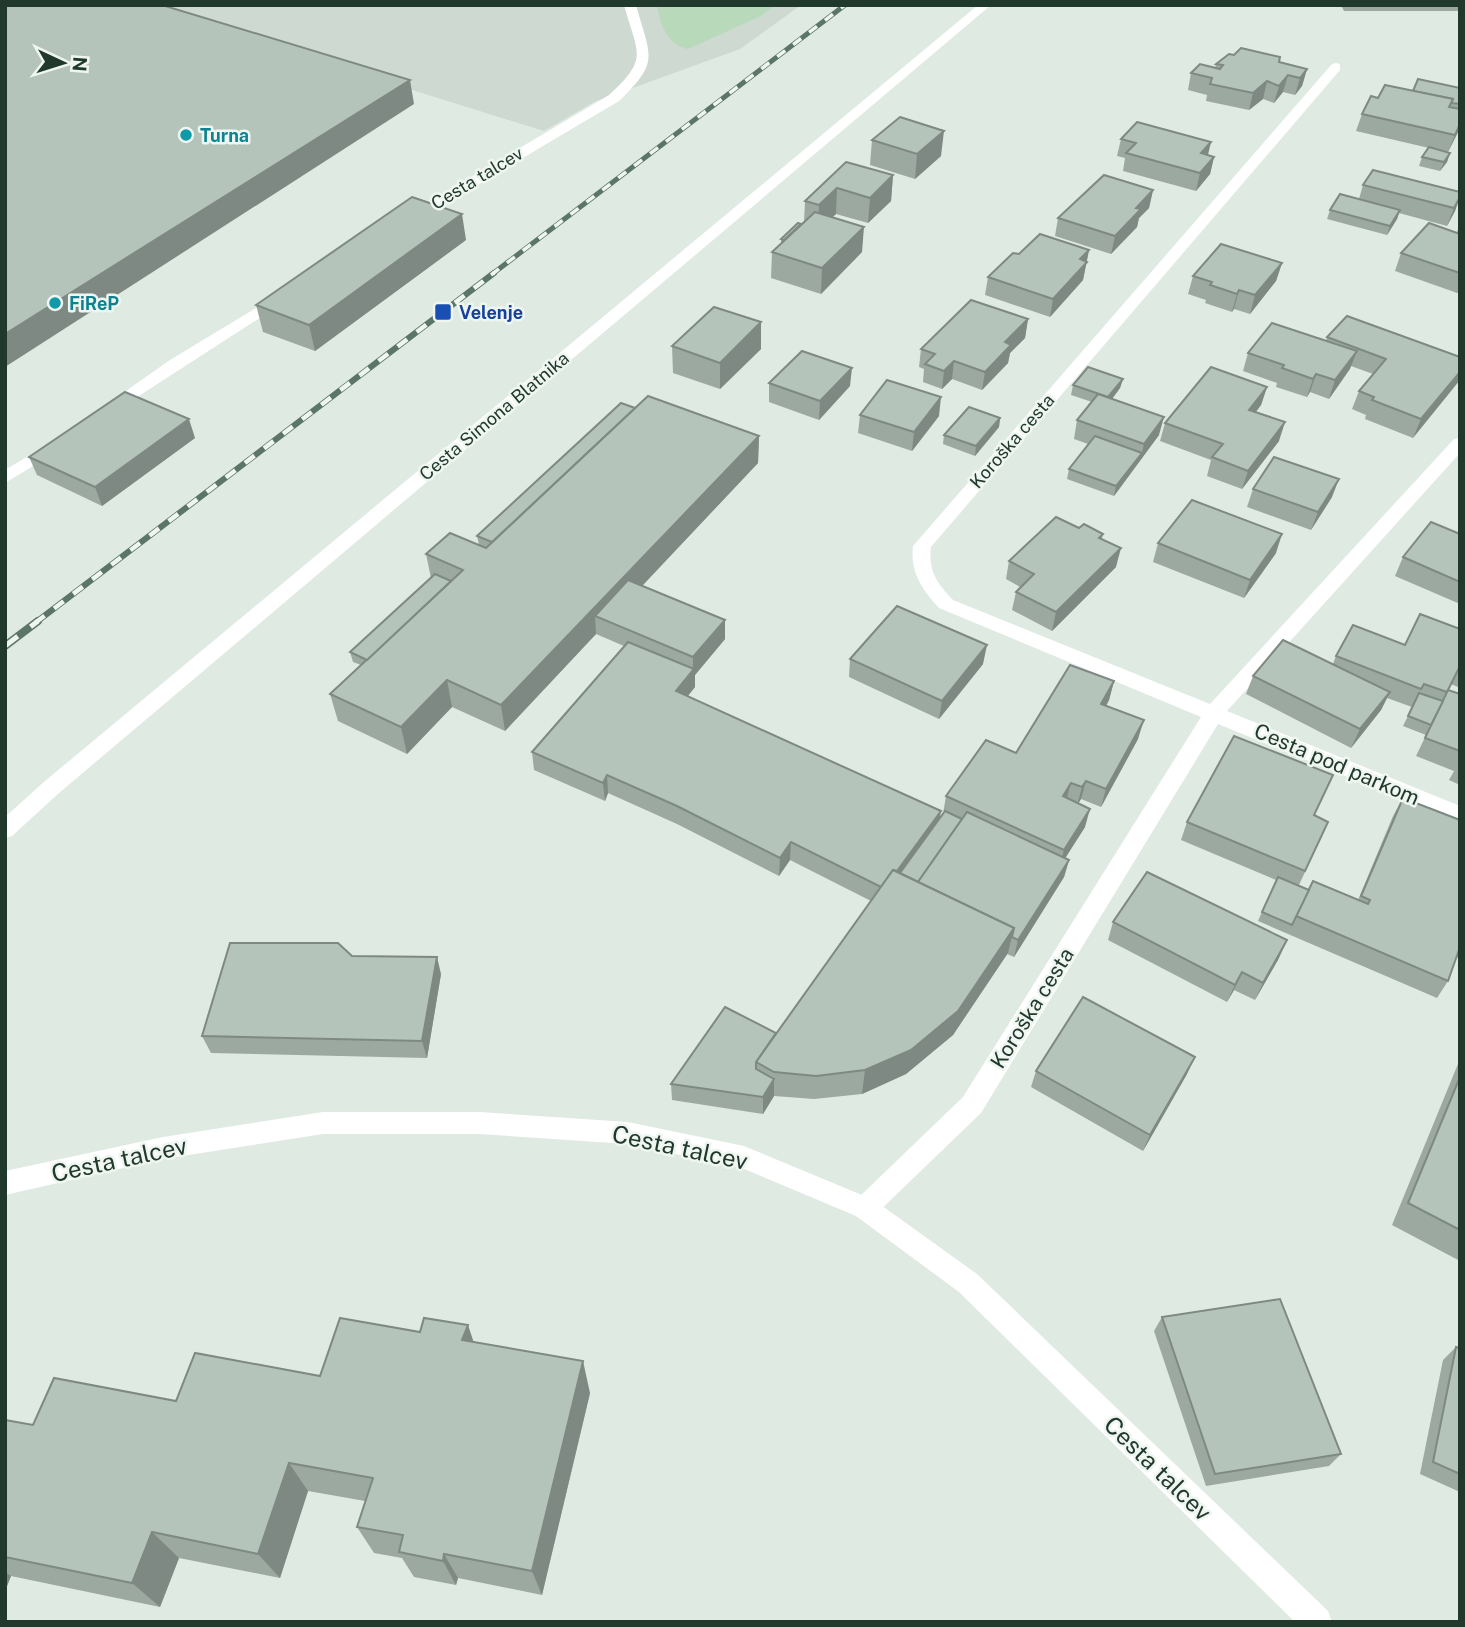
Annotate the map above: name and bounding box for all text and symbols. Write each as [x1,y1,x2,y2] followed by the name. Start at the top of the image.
[28,28,98,98] north arrow
[68,56,91,72] text: N
[200,125,249,146] place label: Turna
[178,127,194,143] marker: Turna
[427,142,527,214] street label: Cesta talcev
[69,293,119,314] place label: FiReP
[47,295,63,311] marker: FiReP
[433,302,453,322] marker: Velenje
[459,302,523,323] place label: Velenje
[415,347,573,485] street label: Cesta Simona Blatnika
[965,390,1059,492] street label: Koroška cesta
[1251,718,1423,810] street label: Cesta pod parkom
[985,943,1079,1073] street label: Koroška cesta
[610,1119,750,1175] street label: Cesta talcev
[49,1131,189,1187] street label: Cesta talcev
[1099,1410,1217,1526] street label: Cesta talcev

